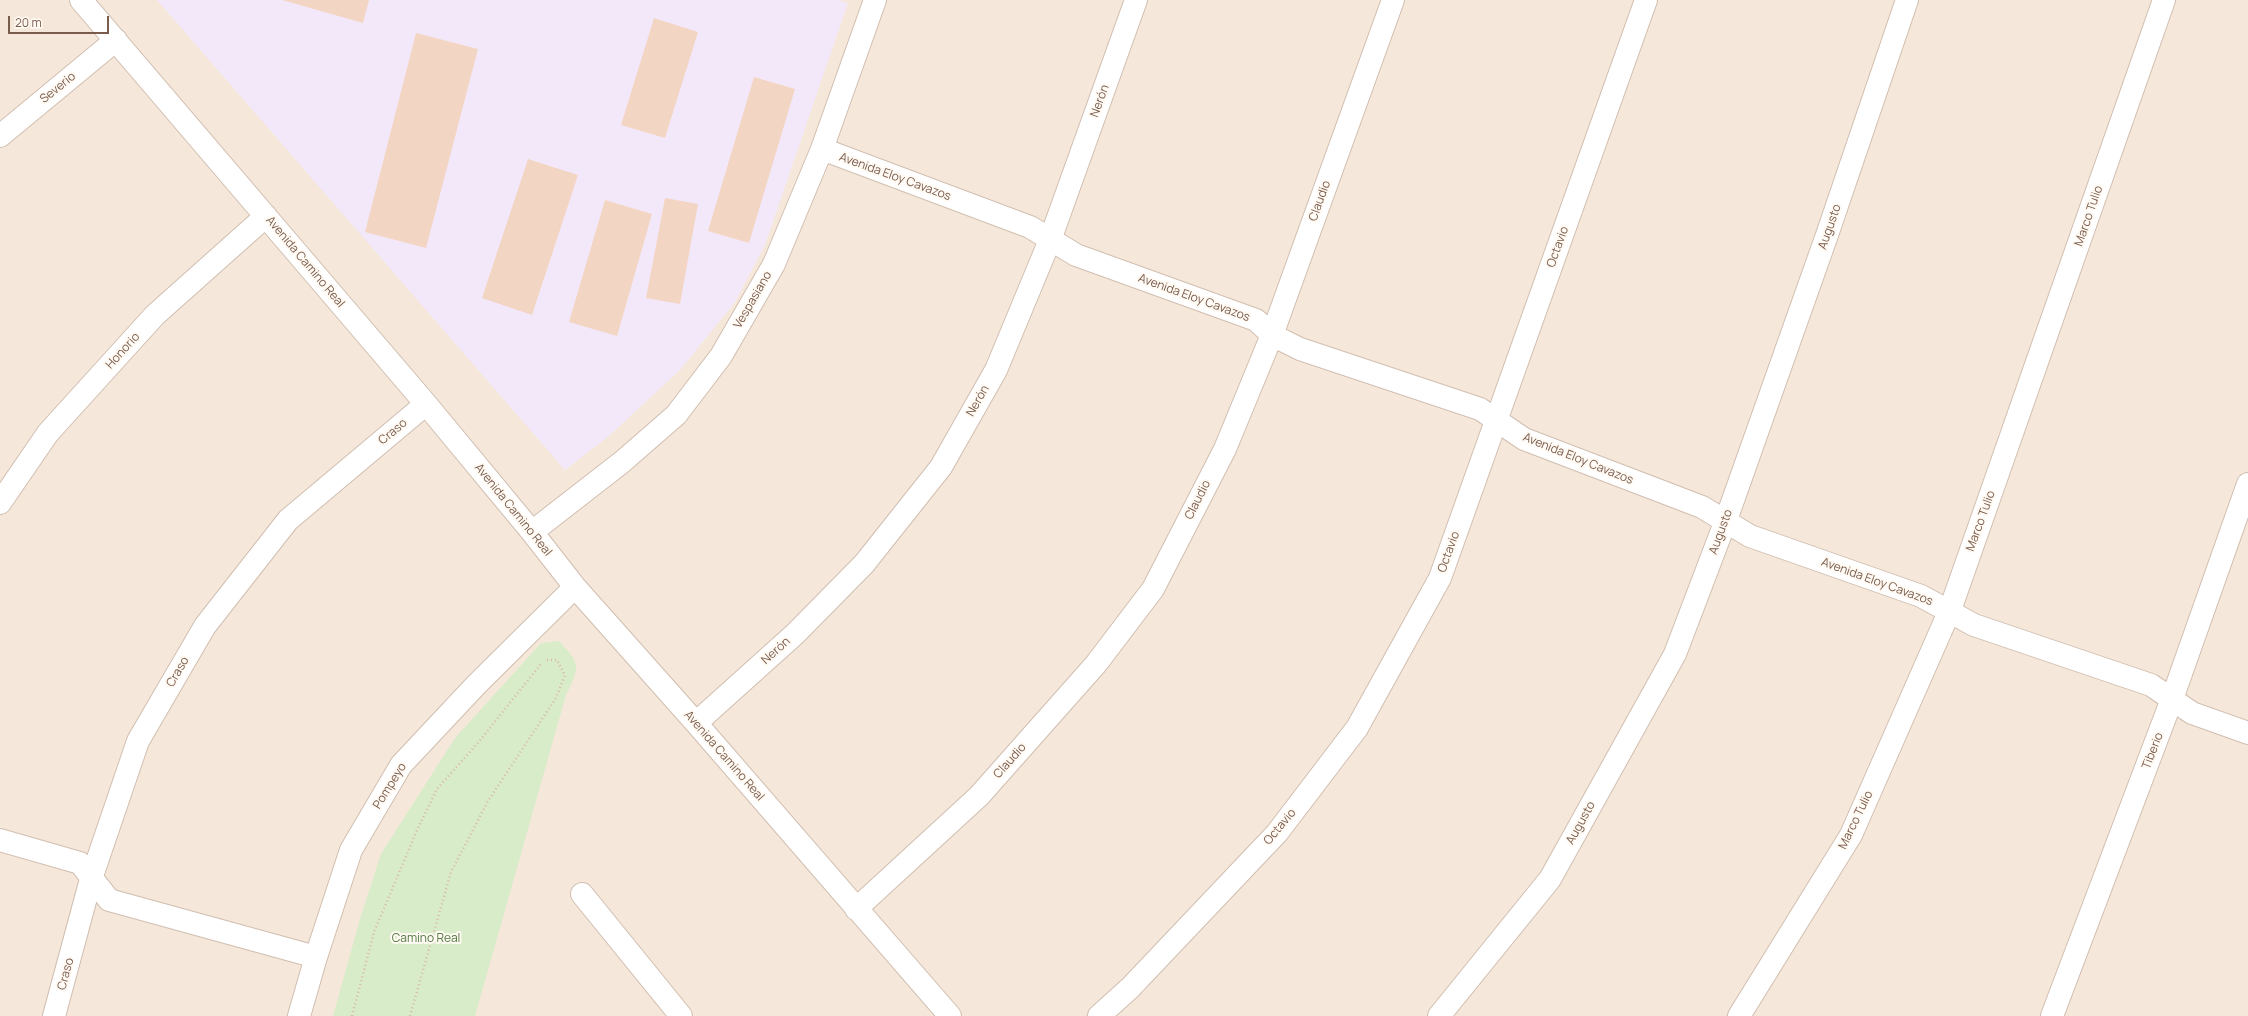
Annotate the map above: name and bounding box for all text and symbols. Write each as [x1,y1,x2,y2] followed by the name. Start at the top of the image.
[10,8,111,34] scale bar
[15,14,42,31] text: 20 m
[37,69,79,107] street label: Severio
[1087,83,1113,119] street label: Nerón
[837,150,953,204] street label: Avenida Eloy Cavazos
[1306,179,1334,223] street label: Claudio
[2072,184,2106,248] street label: Marco Tulio
[1816,202,1844,252] street label: Augusto
[263,213,347,311] street label: Avenida Camino Real
[1544,225,1572,269] street label: Octavio
[731,269,775,331] street label: Vespasiano
[1136,271,1252,325] street label: Avenida Eloy Cavazos
[103,330,143,372] street label: Honorio
[964,383,992,419] street label: Nerón
[376,416,410,448] street label: Craso
[1521,430,1635,488] street label: Avenida Eloy Cavazos
[471,461,555,559] street label: Avenida Camino Real
[1182,478,1214,522] street label: Claudio
[1963,489,1999,553] street label: Marco Tulio
[1706,507,1736,557] street label: Augusto
[1435,530,1463,574] street label: Octavio
[1819,555,1935,609] street label: Avenida Eloy Cavazos
[759,634,793,668] street label: Nerón
[164,654,192,690] street label: Craso
[681,708,767,804] street label: Avenida Camino Real
[2139,731,2167,771] street label: Tiberio
[991,741,1029,781] street label: Claudio
[370,760,410,812] street label: Pompeyo
[1836,788,1876,852] street label: Marco Tulio
[1563,799,1599,847] street label: Augusto
[1261,806,1299,848] street label: Octavio
[392,932,460,946] park label: Camino Real
[55,956,77,992] street label: Craso

